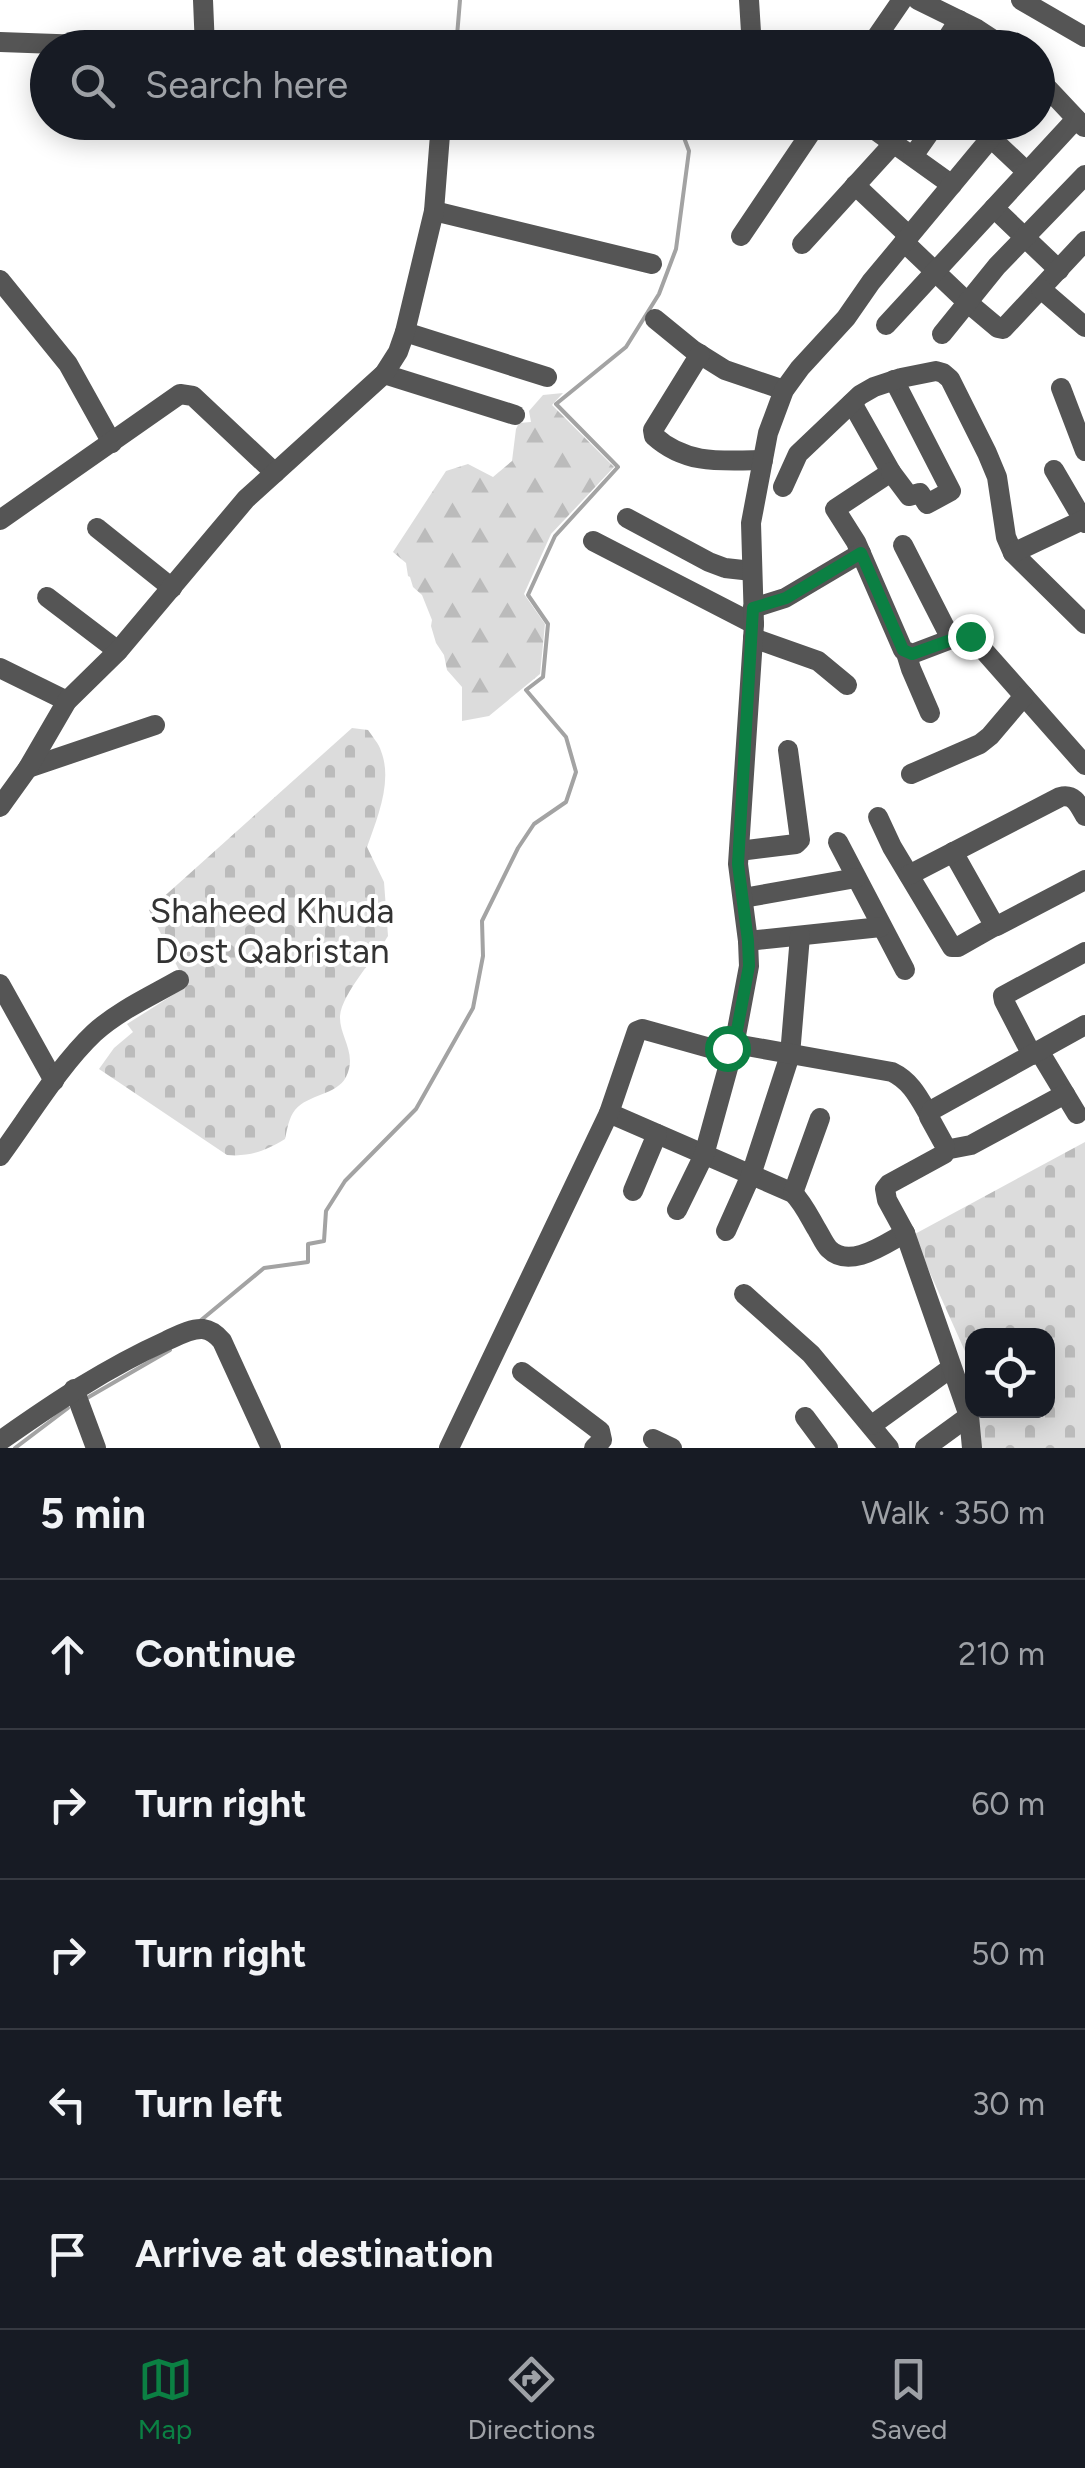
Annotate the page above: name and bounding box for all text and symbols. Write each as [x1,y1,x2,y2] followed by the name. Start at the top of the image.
[30,30,1055,140] search box
[65,58,120,113] icon: search
[145,62,348,108] text: Search here
[948,614,994,660] route end
[150,890,394,972] park label: Shaheed Khuda Dost Qabristan
[705,1026,751,1072] route start
[965,1328,1055,1418] map controls
[965,1328,1055,1418] button: locate
[40,1488,146,1539] text: 5 min
[861,1494,1045,1532] text: Walk · 350 m
[40,1627,95,1682] icon: ahead
[135,1631,296,1677] text: Continue
[958,1635,1045,1673] text: 210 m
[40,1777,95,1832] icon: right
[135,1781,307,1827] text: Turn right
[971,1785,1045,1823] text: 60 m
[40,1927,95,1982] icon: right
[135,1931,307,1977] text: Turn right
[971,1935,1045,1973] text: 50 m
[40,2077,95,2132] icon: left
[135,2081,283,2127] text: Turn left
[972,2085,1045,2123] text: 30 m
[40,2227,95,2282] icon: arrive
[135,2231,493,2277] text: Arrive at destination
[138,2352,193,2446] tab: Map
[468,2352,595,2446] tab: Directions
[870,2352,947,2446] tab: Saved

